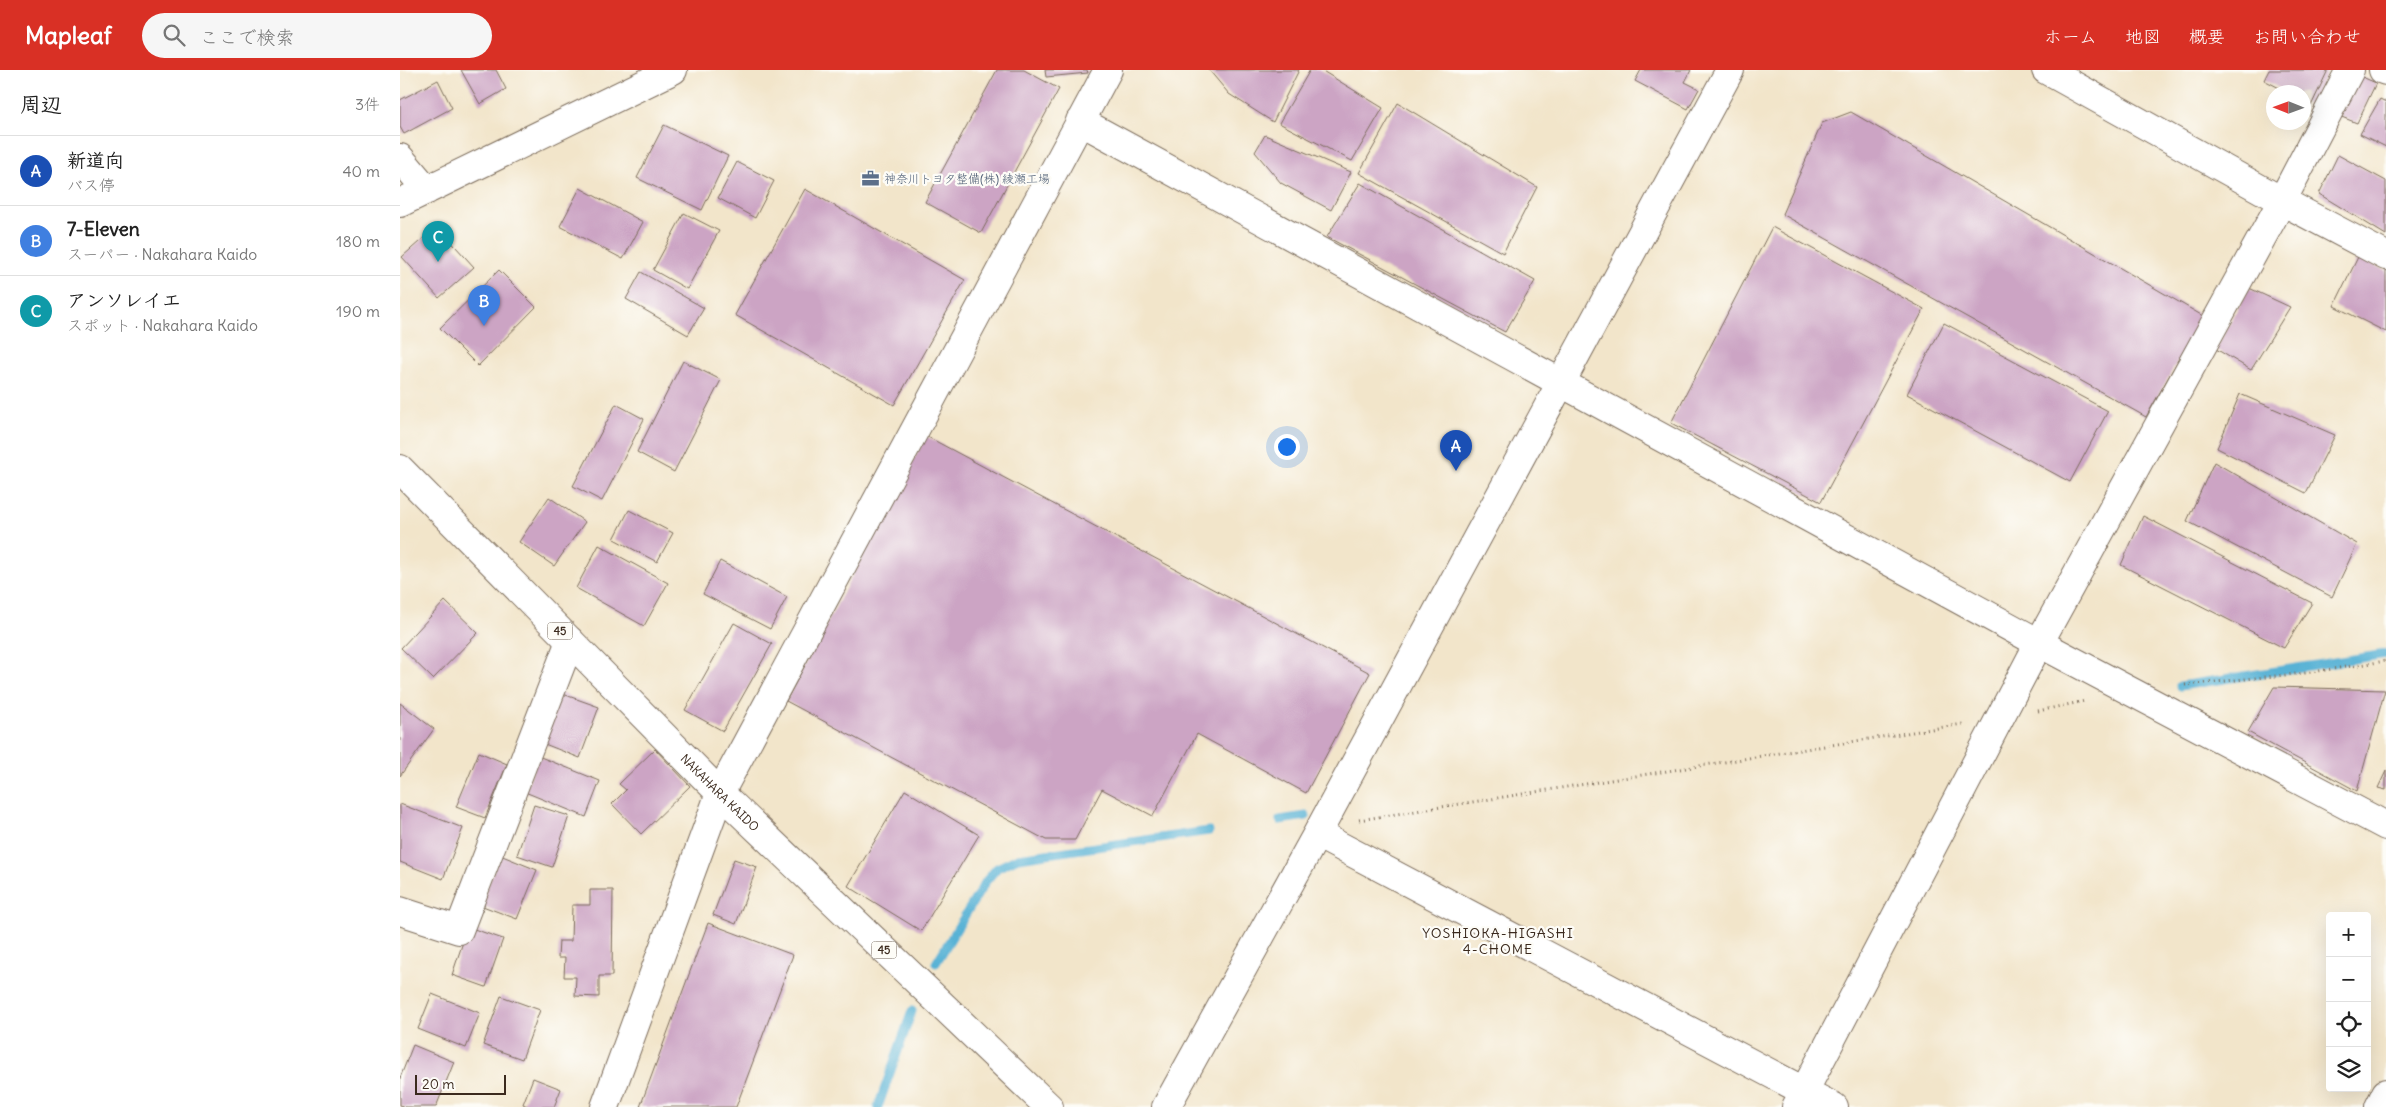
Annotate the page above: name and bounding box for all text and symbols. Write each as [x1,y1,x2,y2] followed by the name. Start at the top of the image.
[142,13,492,58] search box
[25,20,112,50] text: Mapleaf
[160,21,188,49] icon: search
[200,25,295,49] text: ここで検索
[2044,25,2097,48] text: ホーム
[2125,25,2161,48] text: 地図
[2189,25,2225,48] text: 概要
[2253,25,2361,48] text: お問い合わせ
[2266,85,2311,130] north arrow
[20,91,62,118] text: 周辺
[355,94,380,114] text: 3件
[67,148,124,172] text: 新道向
[31,161,41,181] text: A
[342,161,380,181] text: 40 m
[860,168,880,188] office icon: 神奈川トヨタ整備(株) 綾瀬工場
[884,171,1050,186] place label: 神奈川トヨタ整備(株) 綾瀬工場
[67,175,115,195] text: バス停
[67,217,140,241] text: 7-Eleven
[422,221,454,262] pin: C
[31,231,41,251] text: B
[336,231,380,251] text: 180 m
[67,244,257,264] text: スーパー · Nakahara Kaido
[468,285,500,326] pin: B
[67,288,181,312] text: アンソレイエ
[31,301,41,321] text: C
[336,301,380,321] text: 190 m
[67,315,258,335] text: スポット · Nakahara Kaido
[1440,430,1472,471] pin: A
[1274,434,1300,460] your location
[548,622,572,640] road number: 45
[678,750,762,834] street label: NAKAHARA KAIDO
[2326,912,2371,1092] map controls
[2326,912,2371,957] button: +
[1422,924,1574,958] district label: YOSHIOKA-HIGASHI 4-CHOME
[872,942,896,958] road number: 45
[2326,957,2371,1002] button: −
[2326,1002,2371,1047] button: locate
[2326,1047,2371,1092] button: layers
[415,1072,506,1095] scale bar
[422,1075,455,1093] text: 20 m

